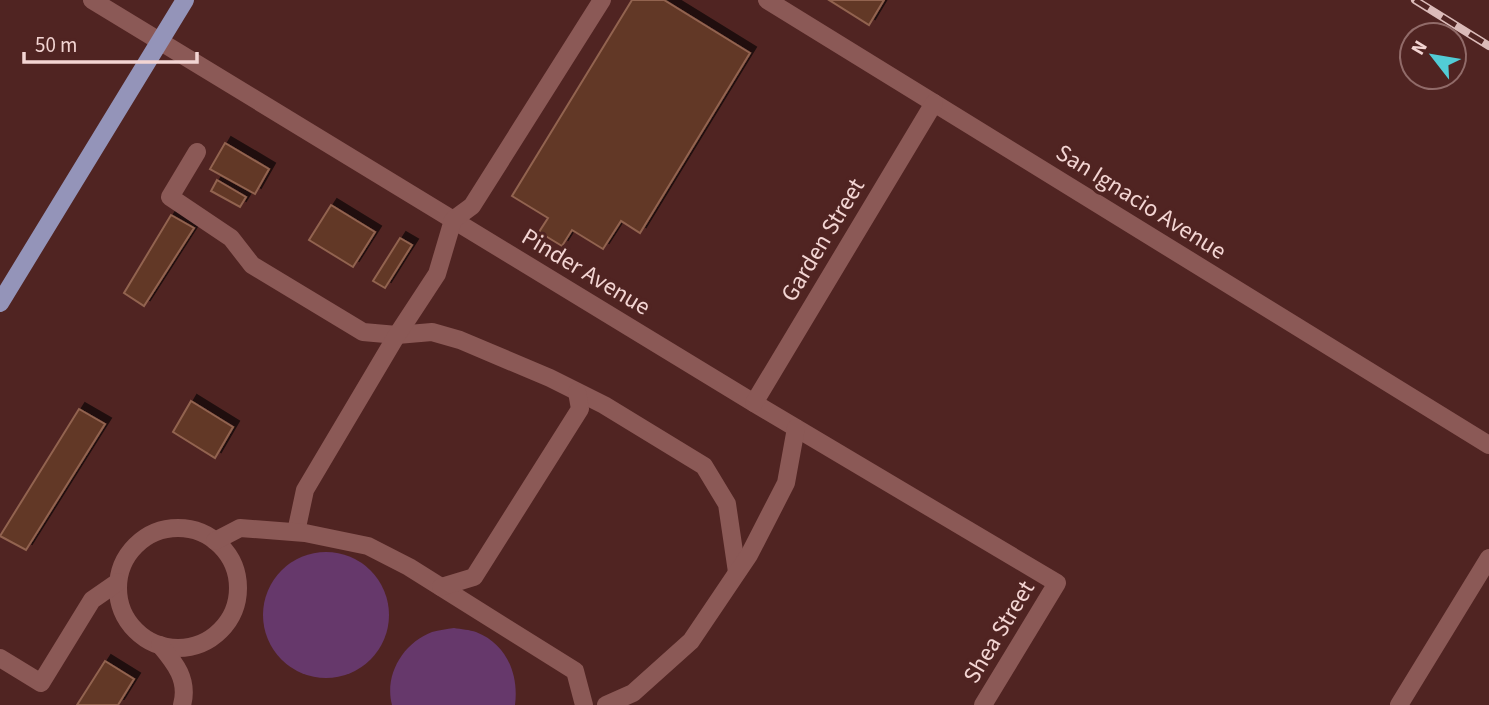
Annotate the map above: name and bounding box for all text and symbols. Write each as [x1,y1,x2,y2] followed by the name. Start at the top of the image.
[24,21,198,65] scale bar
[1398,21,1468,91] north arrow
[35,30,77,60] text: 50 m
[1405,36,1435,60] text: N
[1049,135,1233,269] street label: San Ignacio Avenue
[772,172,874,308] street label: Garden Street
[515,220,657,324] street label: Pinder Avenue
[955,574,1043,690] street label: Shea Street

